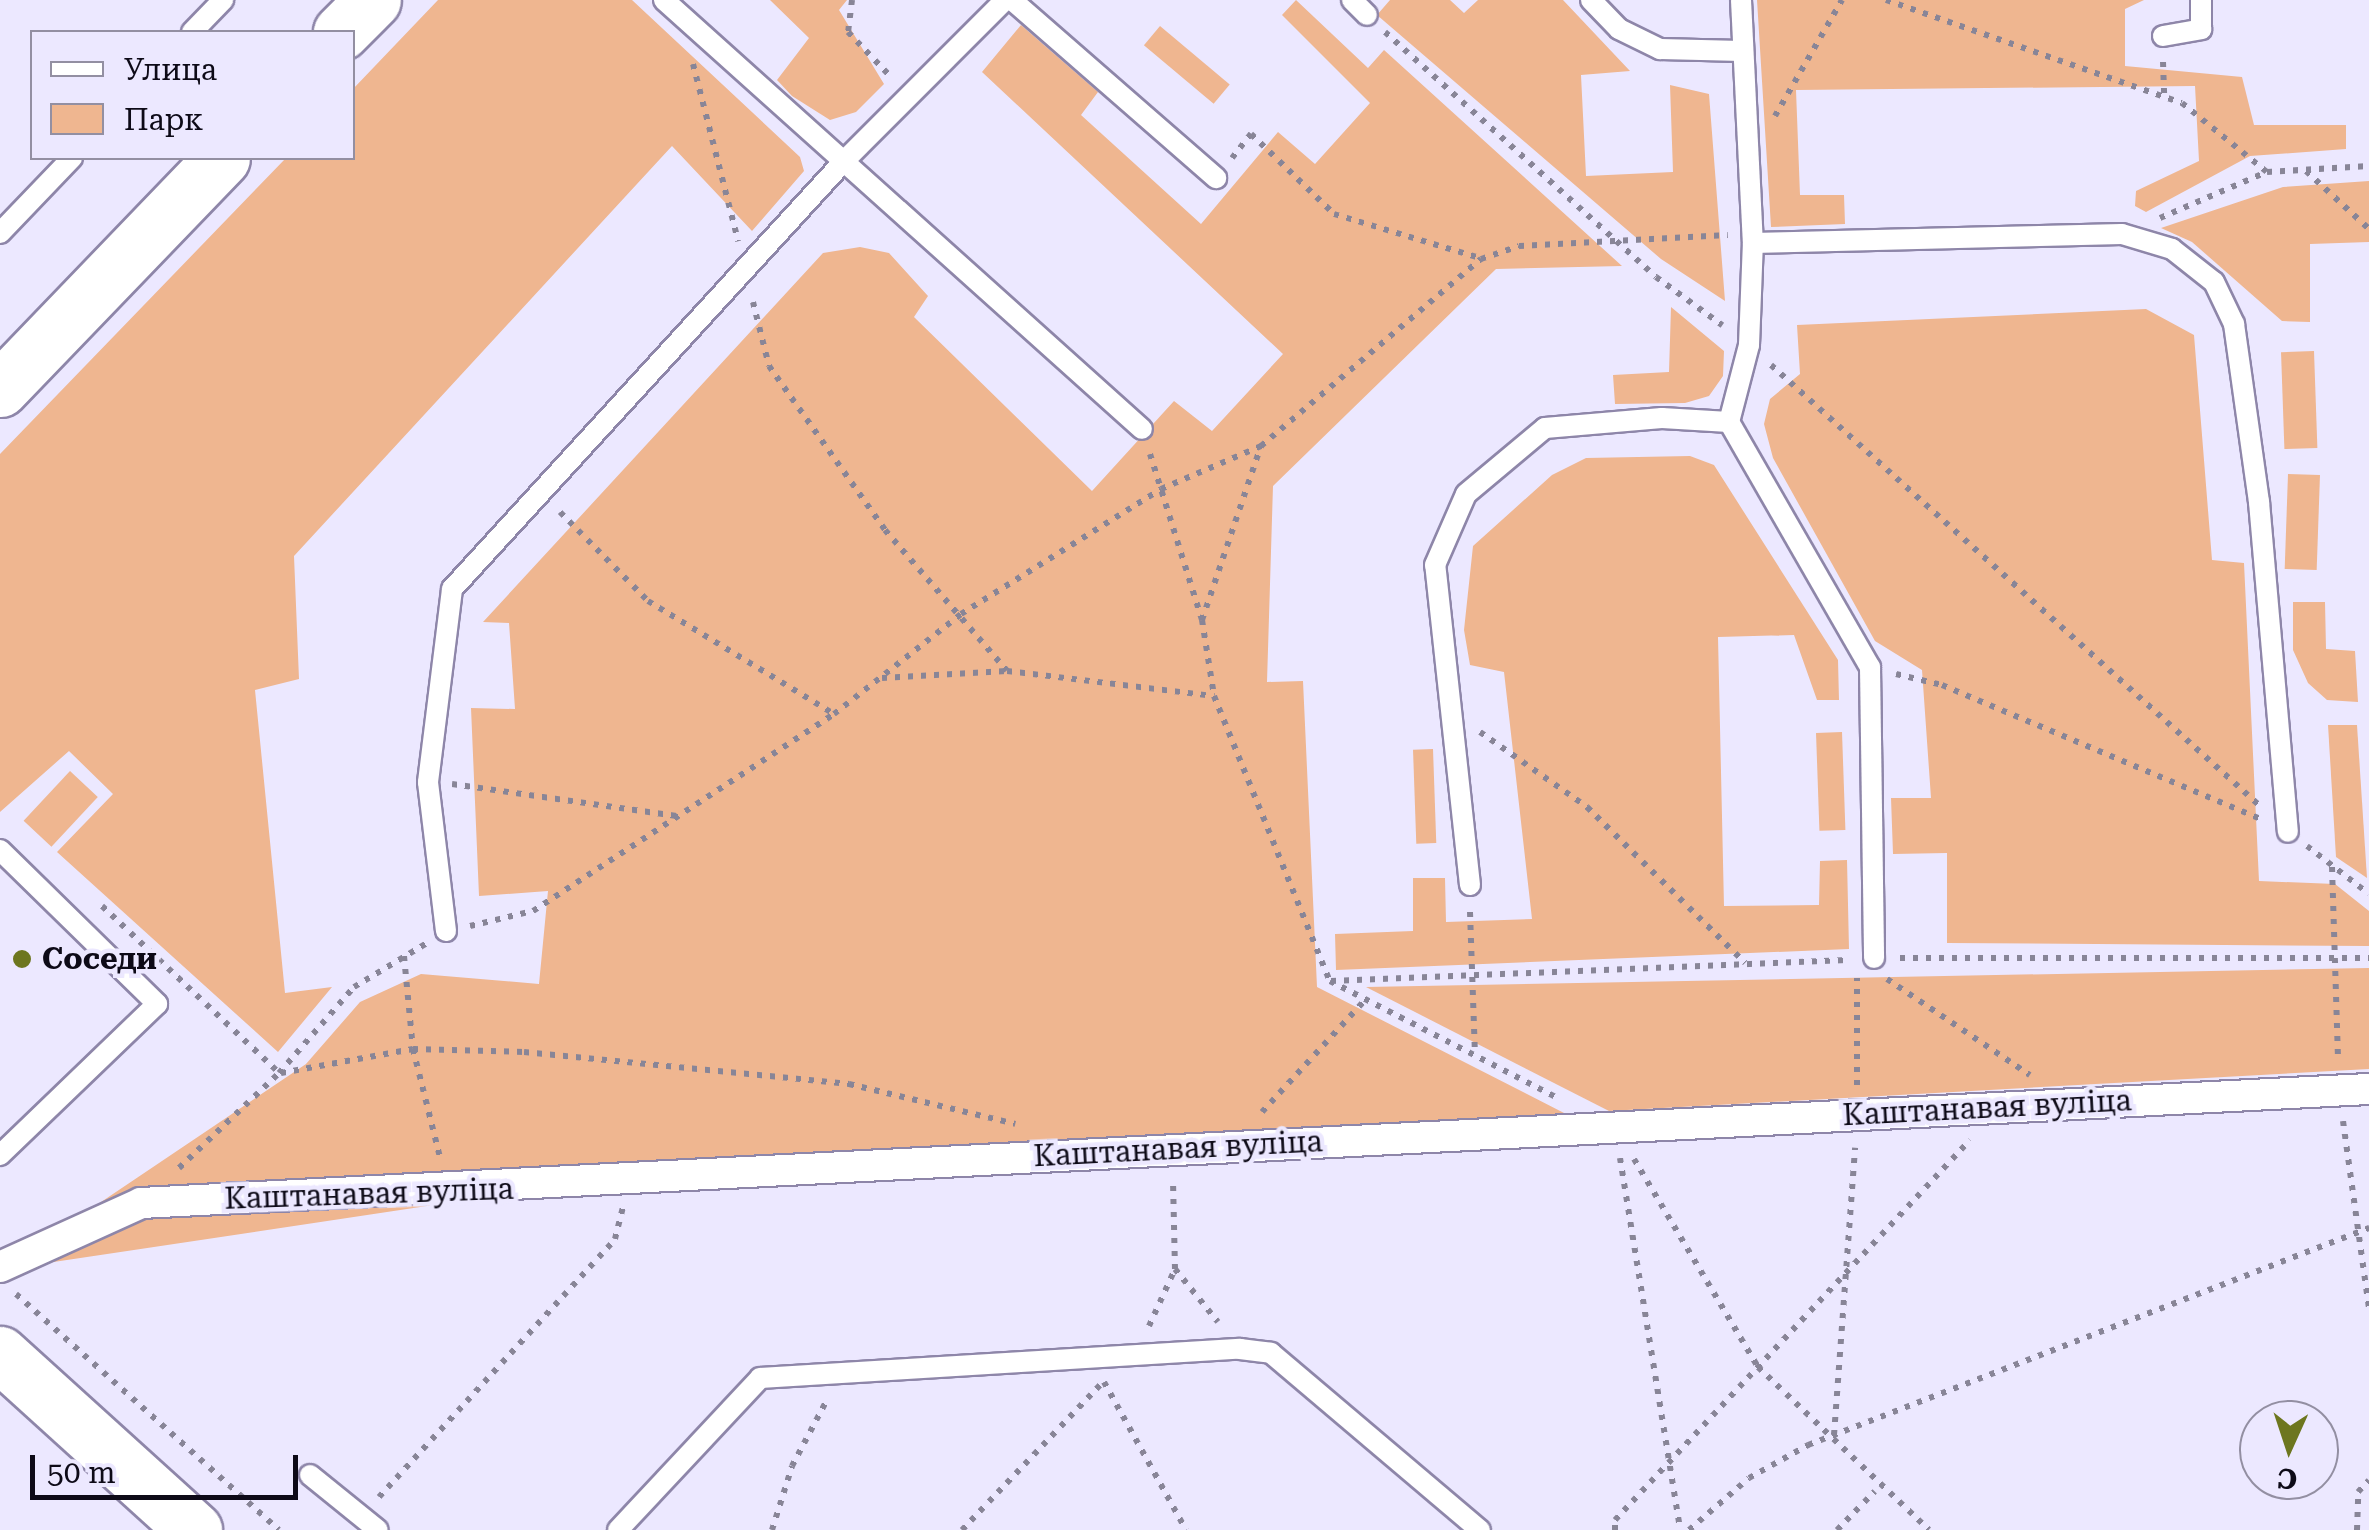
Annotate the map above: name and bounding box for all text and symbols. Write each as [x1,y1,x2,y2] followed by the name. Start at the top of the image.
[30,30,355,160] legend
[124,52,217,87] text: Улица
[124,102,203,137] text: Парк
[42,941,157,977] place label: Соседи
[11,948,33,970] marker: Соседи
[1842,1082,2132,1134] street label: Каштанавая вуліца
[1033,1123,1323,1175] street label: Каштанавая вуліца
[224,1171,514,1217] street label: Каштанавая вуліца
[2239,1400,2339,1500] north arrow
[35,1435,302,1497] scale bar
[47,1455,116,1490] text: 50 m
[2277,1461,2298,1495] text: С

